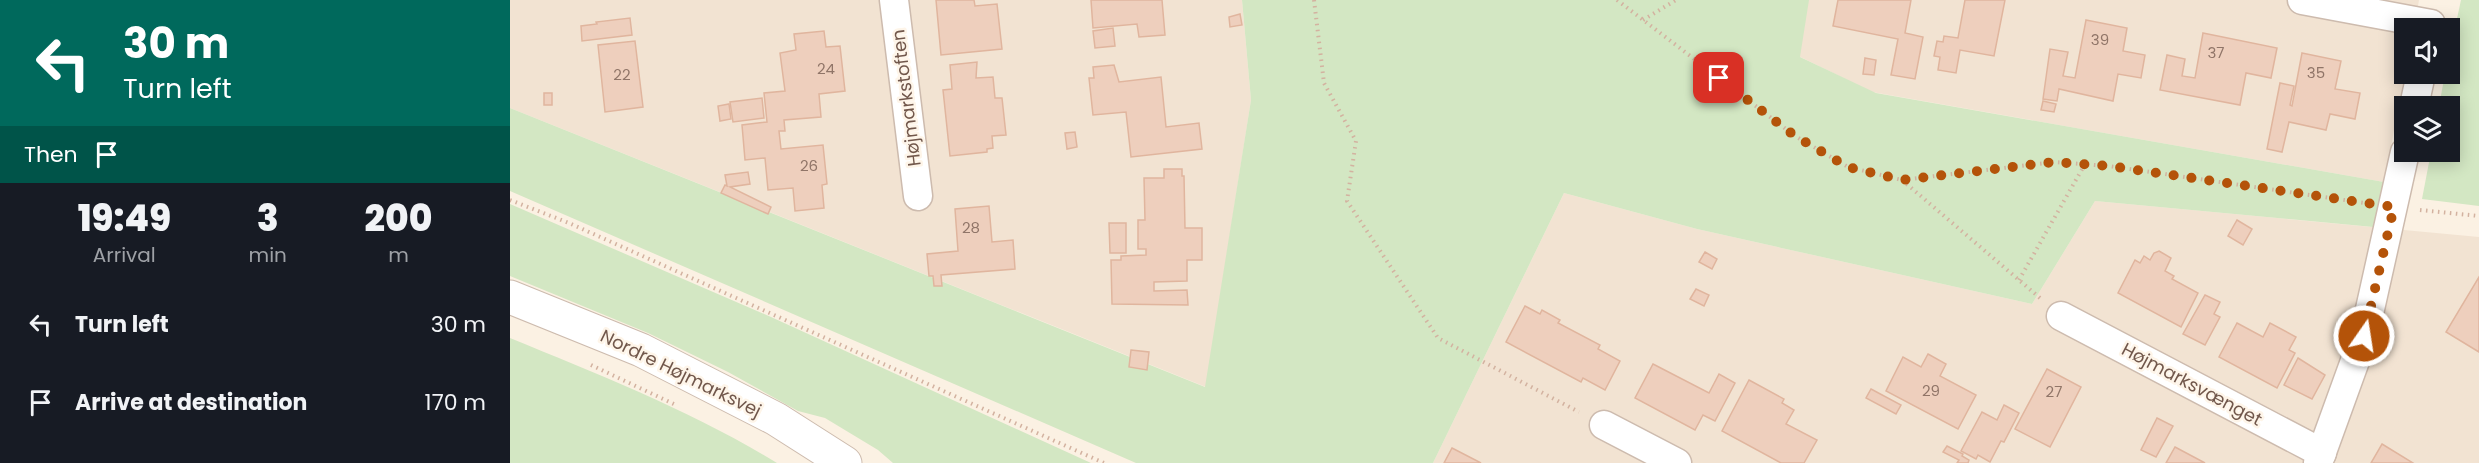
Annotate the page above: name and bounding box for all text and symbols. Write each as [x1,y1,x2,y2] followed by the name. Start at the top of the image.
[123,14,229,73] text: 30 m
[2394,18,2460,162] map controls
[2394,18,2460,84] button: sound
[24,24,102,102] icon: left
[885,28,927,168] street label: Højmarkstoften
[2091,29,2109,50] house number: 39
[2207,42,2225,63] house number: 37
[1693,52,1744,103] pin
[817,58,835,79] house number: 24
[1702,61,1735,94] icon: arrive
[2307,62,2325,83] house number: 35
[613,64,631,85] house number: 22
[123,70,232,107] text: Turn left
[2394,96,2460,162] button: layers
[90,138,123,171] icon: arrive
[24,139,78,170] text: Then
[800,155,818,176] house number: 26
[78,193,171,244] text: 19:49
[257,193,279,244] text: 3
[365,193,432,244] text: 200
[962,217,980,238] house number: 28
[93,241,156,269] text: Arrival
[249,241,287,269] text: min
[388,241,409,269] text: m
[2332,304,2396,368] position arrow
[24,308,57,341] icon: left
[75,309,169,340] text: Turn left
[431,309,486,340] text: 30 m
[596,323,766,423] street label: Nordre Højmarksvej
[2117,336,2267,432] street label: Højmarksvænget
[1922,380,1940,401] house number: 29
[2046,381,2062,402] house number: 27
[24,386,57,419] icon: arrive
[75,387,307,418] text: Arrive at destination
[425,387,486,418] text: 170 m

